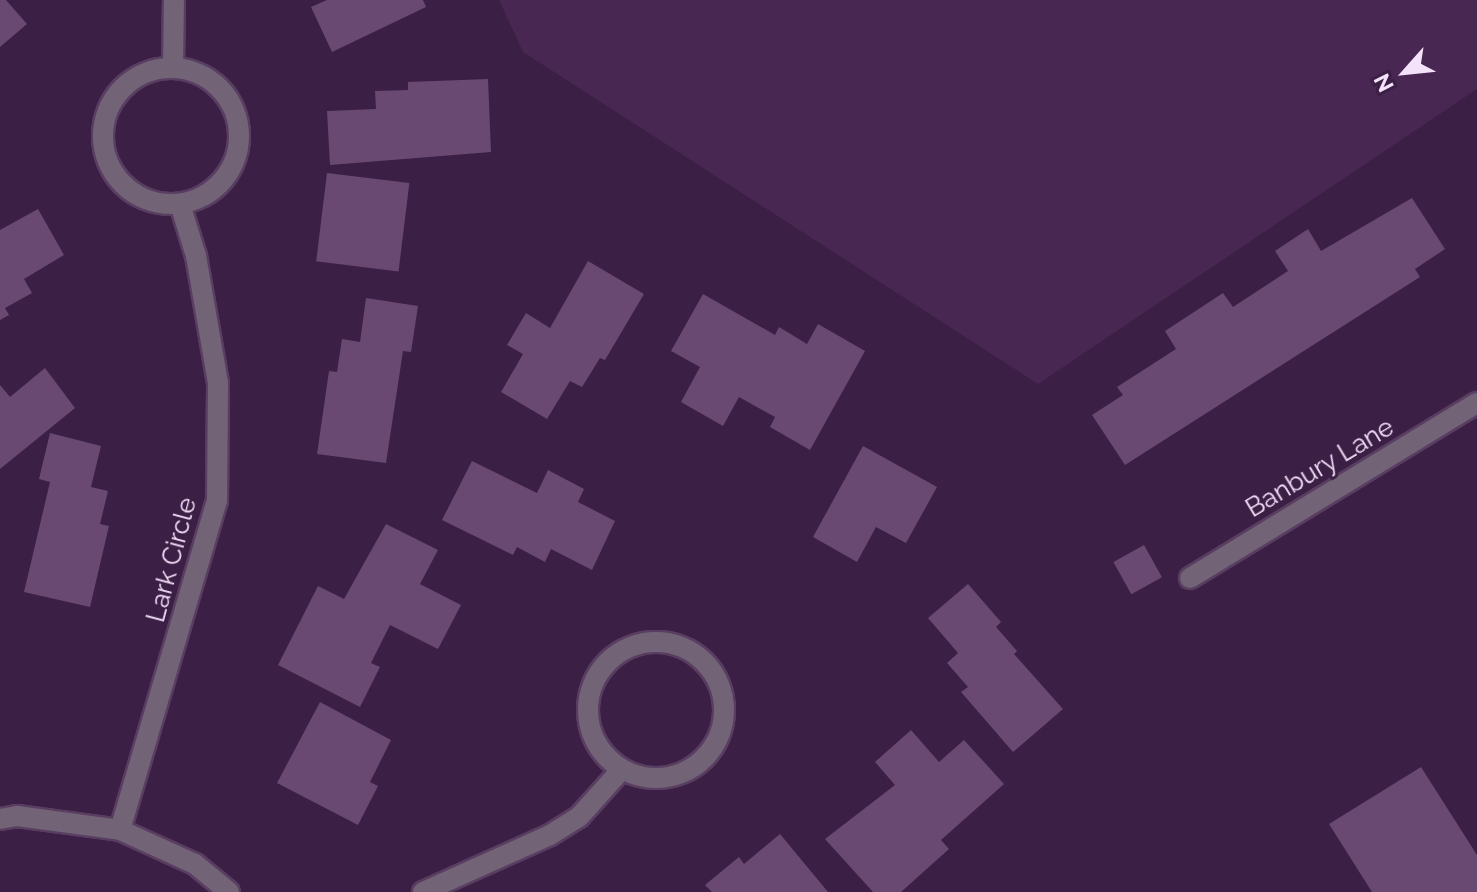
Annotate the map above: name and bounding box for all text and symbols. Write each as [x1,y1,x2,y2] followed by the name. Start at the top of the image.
[1365,32,1445,112] north arrow
[1368,70,1399,96] text: N
[1240,411,1400,525] street label: Banbury Lane
[140,494,204,626] street label: Lark Circle

